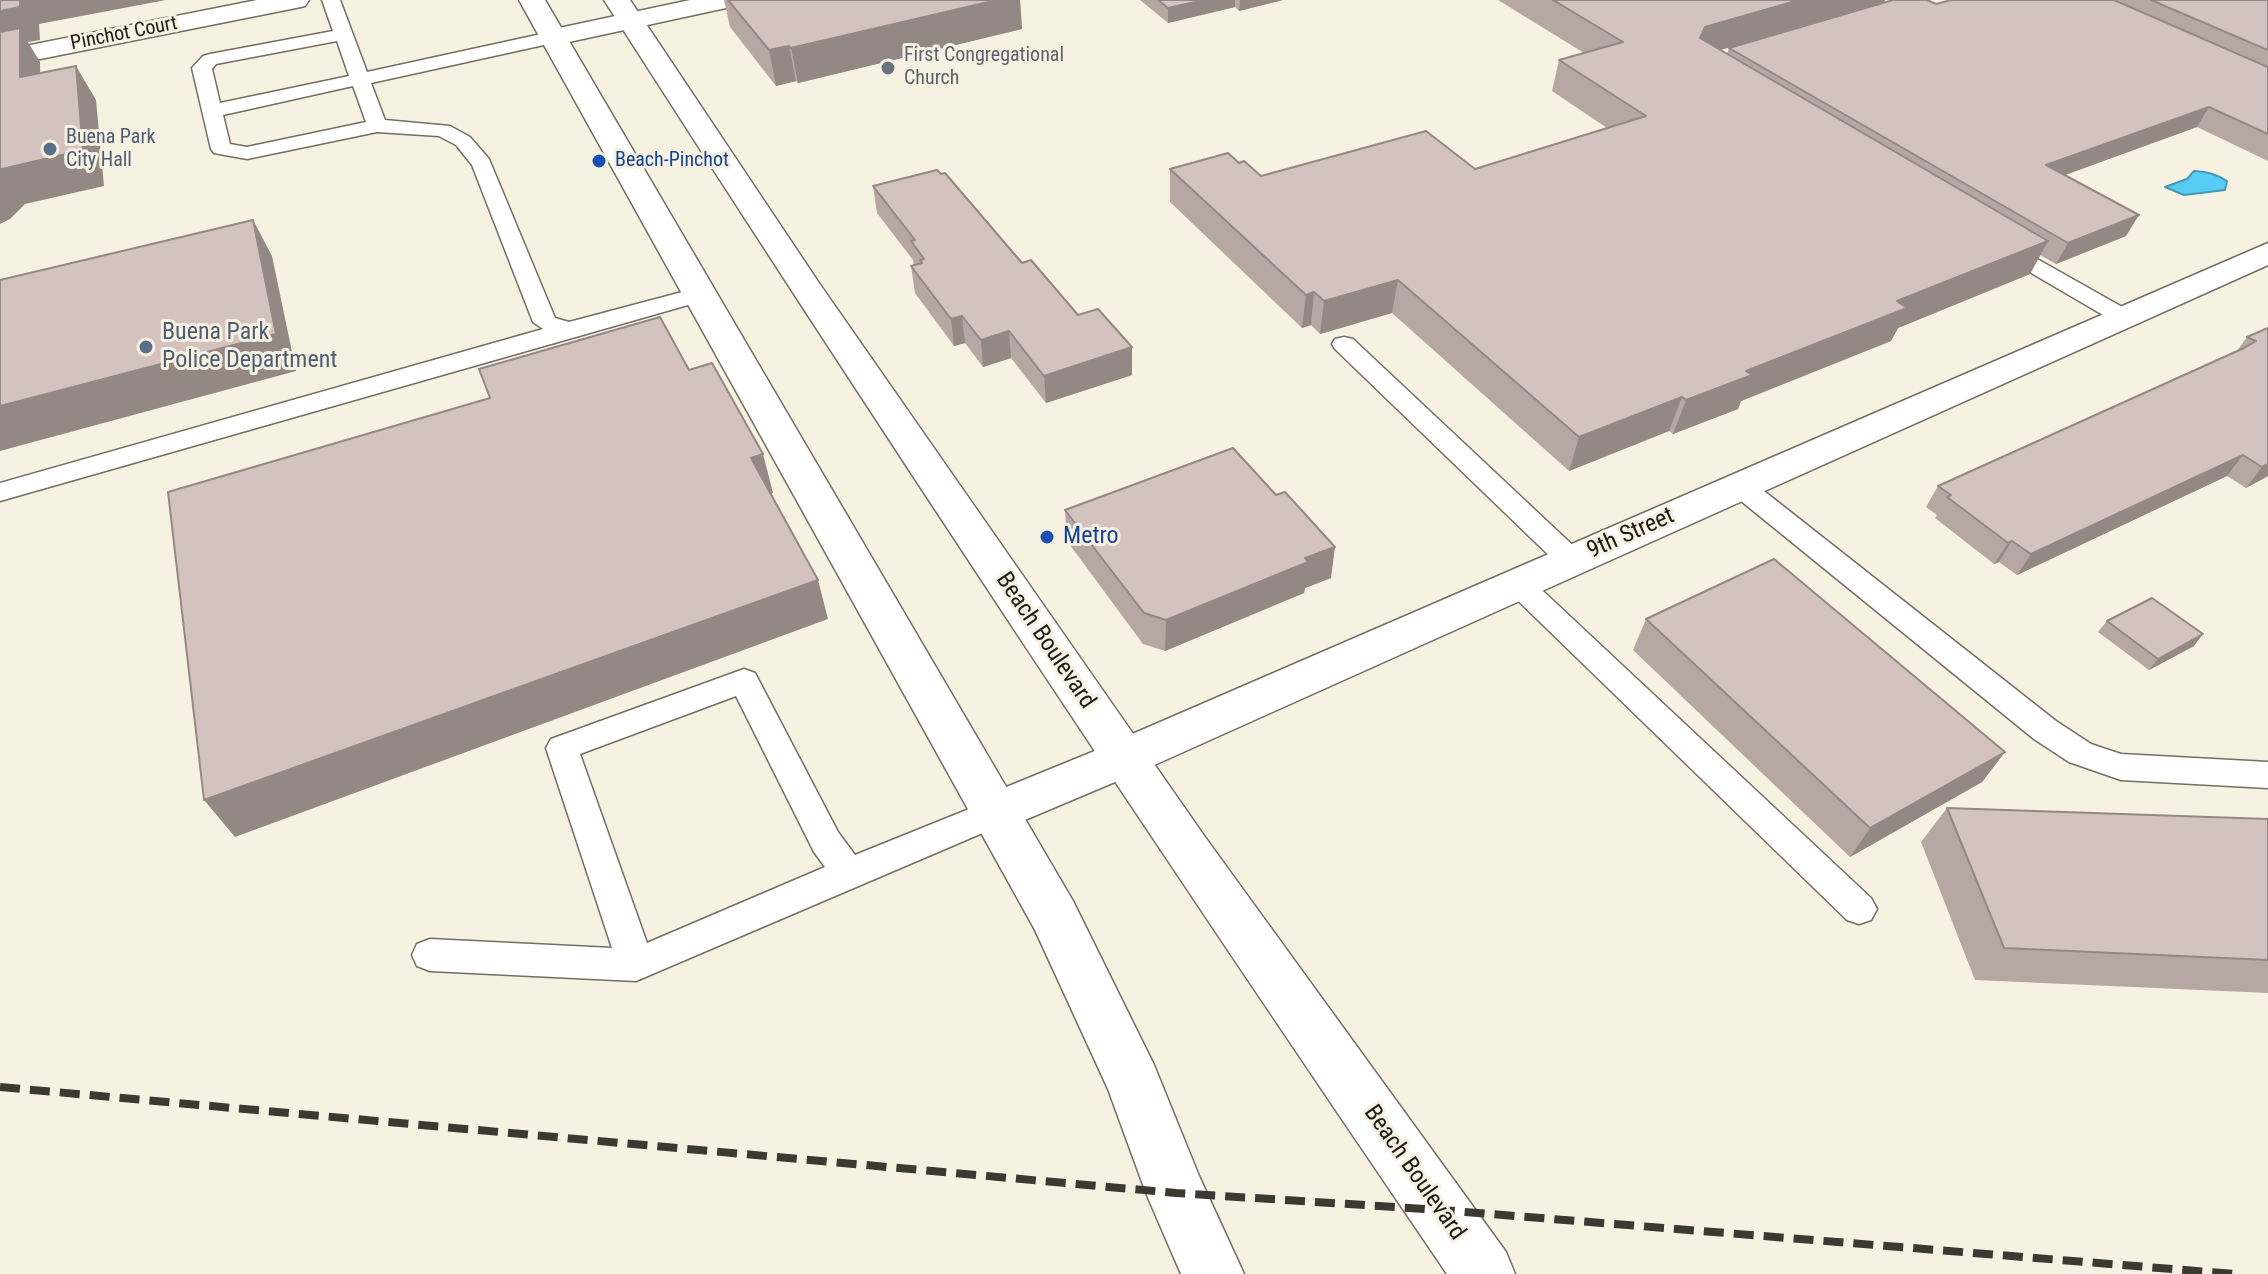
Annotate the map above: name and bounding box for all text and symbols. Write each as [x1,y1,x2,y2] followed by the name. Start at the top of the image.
[69,12,179,56] street label: Pinchot Court
[904,44,1064,91] place label: First Congregational Church
[879,59,897,77] marker: First Congregational Church
[66,126,155,173] place label: Buena Park City Hall
[41,140,59,158] marker: Buena Park City Hall
[615,149,729,173] place label: Beach-Pinchot
[590,152,608,170] marker: Beach-Pinchot
[162,319,337,375] place label: Buena Park Police Department
[137,338,155,356] marker: Buena Park Police Department
[1583,502,1679,566] street label: 9th Street
[1063,523,1119,551] place label: Metro
[1038,528,1056,546] marker: Metro
[989,567,1101,715] street label: Beach Boulevard
[1357,1100,1471,1246] street label: Beach Boulevard

